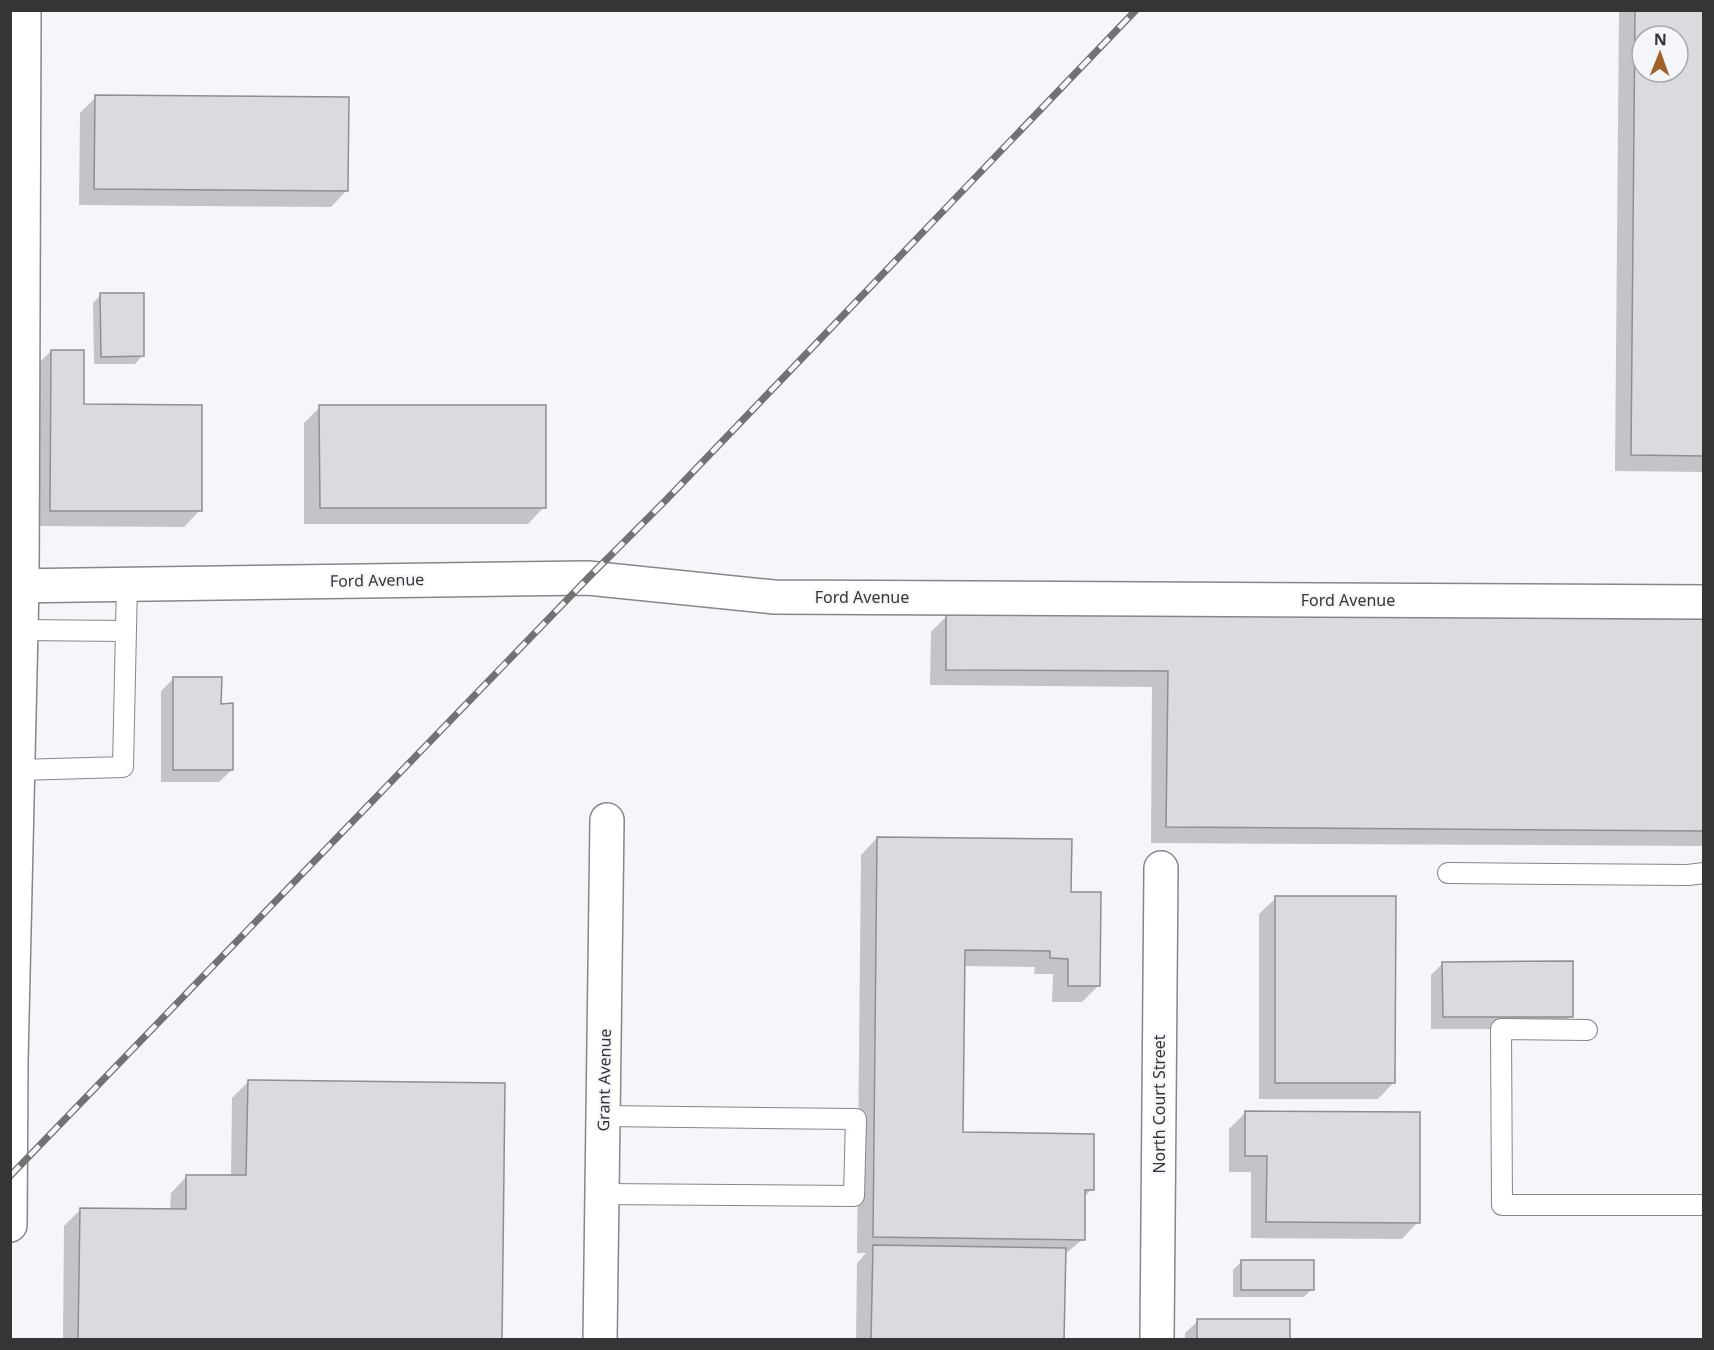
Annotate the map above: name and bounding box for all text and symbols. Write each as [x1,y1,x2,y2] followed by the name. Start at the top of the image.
[1630,24,1690,84] north arrow
[1654,28,1667,50] text: N
[330,568,424,592] street label: Ford Avenue
[815,586,909,608] street label: Ford Avenue
[1301,589,1395,611] street label: Ford Avenue
[592,1028,616,1132] street label: Grant Avenue
[1148,1034,1170,1174] street label: North Court Street

